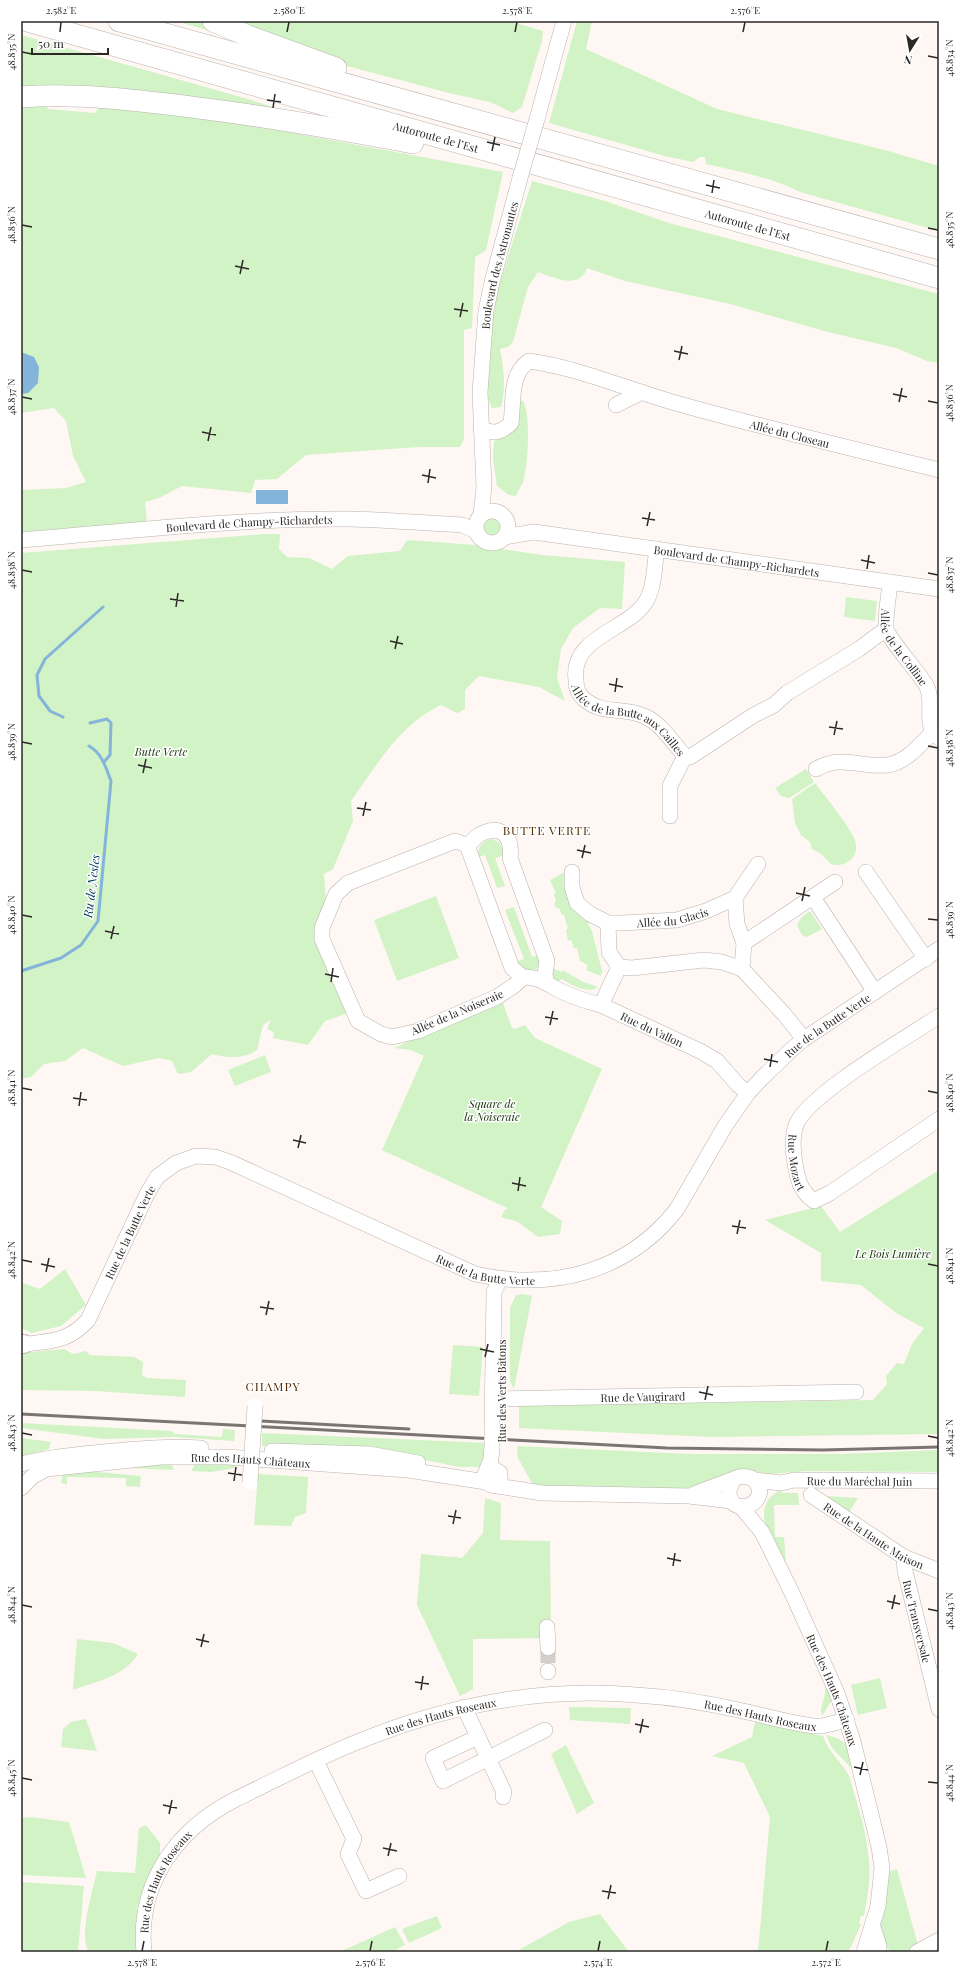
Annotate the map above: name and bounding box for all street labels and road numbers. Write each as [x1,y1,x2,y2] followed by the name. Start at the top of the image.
[391,117,481,155] street label: Autoroute de l’Est
[477,199,521,330] street label: Boulevard des Astronautes
[703,205,792,243] street label: Autoroute de l’Est
[747,416,832,451] street label: Allée du Closeau
[165,511,333,535] street label: Boulevard de Champy-Richardets
[653,541,820,580] street label: Boulevard de Champy-Richardets
[878,607,932,689] street label: Allée de la Colline
[569,682,689,759] street label: Allée de la Butte aux Cailles
[635,903,710,930] street label: Allée du Glacis
[408,986,506,1039] street label: Allée de la Noiseraie
[781,989,873,1060] street label: Rue de la Butte Verte
[618,1008,686,1050] street label: Rue du Vallon
[786,1133,809,1193] street label: Rue Mozart
[101,1182,158,1281] street label: Rue de la Butte Verte
[434,1250,536,1288] street label: Rue de la Butte Verte
[494,1339,509,1443] street label: Rue des Verts Bâtons
[600,1388,686,1405] street label: Rue de Vaugirard
[191,1449,311,1470] street label: Rue des Hauts Châteaux
[807,1473,913,1488] street label: Rue du Maréchal Juin
[821,1498,927,1572] street label: Rue de la Haute Maison
[900,1578,935,1665] street label: Rue Transversale
[804,1631,862,1748] street label: Rue des Hauts Châteaux
[383,1694,498,1738] street label: Rue des Hauts Roseaux
[703,1696,818,1734] street label: Rue des Hauts Roseaux
[136,1826,195,1934] street label: Rue des Hauts Roseaux

